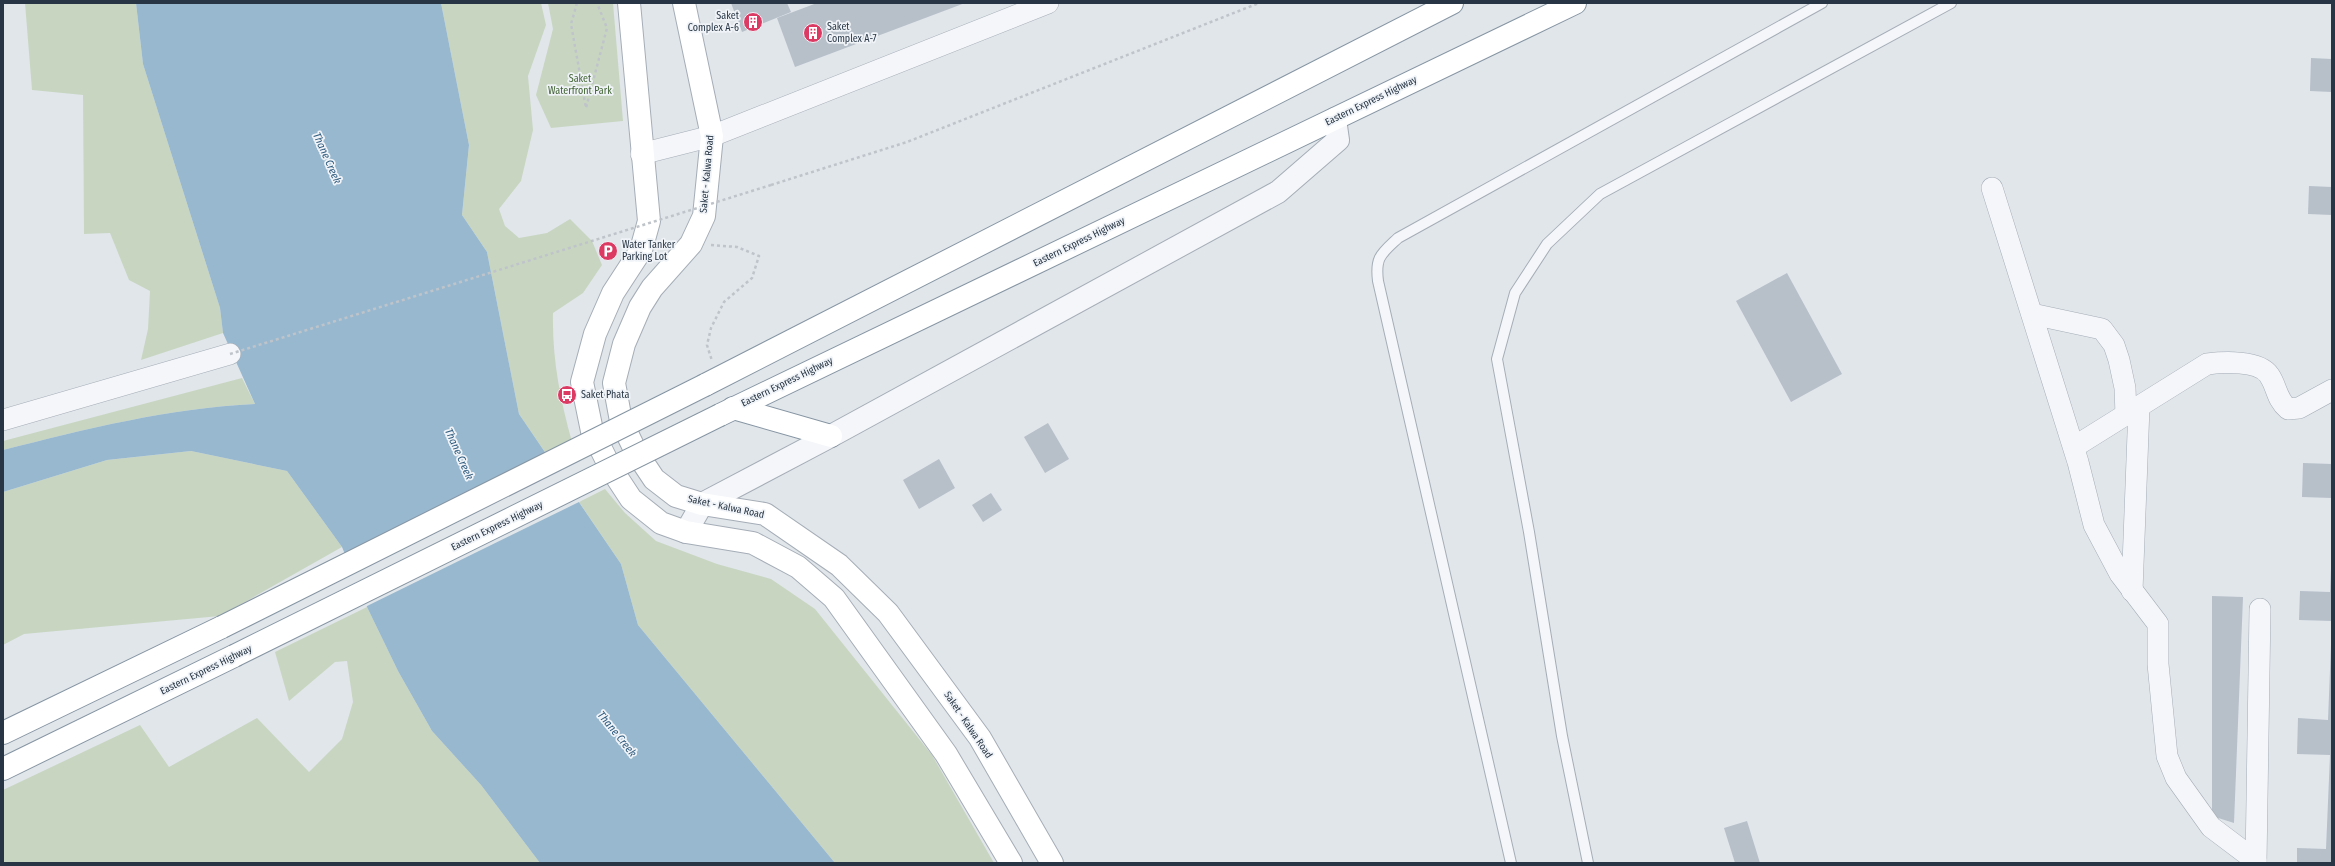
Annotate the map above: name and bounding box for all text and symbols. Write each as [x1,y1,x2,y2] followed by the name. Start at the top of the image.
[688,10,740,34] place label: Saket Complex A-6
[742,11,764,33] building icon: Saket Complex A-6
[827,21,877,45] place label: Saket Complex A-7
[802,22,824,44] building icon: Saket Complex A-7
[548,73,612,97] park label: Saket Waterfront Park
[1323,73,1419,128] street label: Eastern Express Highway
[310,130,344,186] water label: Thane Creek
[698,135,716,213] street label: Saket - Kalwa Road
[1031,214,1127,269] street label: Eastern Express Highway
[622,239,676,263] place label: Water Tanker Parking Lot
[597,240,619,262] parking icon: Water Tanker Parking Lot
[739,354,835,409] street label: Eastern Express Highway
[556,384,578,406] bus stop icon: Saket Phata
[581,389,629,401] place label: Saket Phata
[442,426,476,482] water label: Thane Creek
[687,493,765,521] street label: Saket - Kalwa Road
[449,498,545,553] street label: Eastern Express Highway
[158,642,254,697] street label: Eastern Express Highway
[941,689,995,761] street label: Saket - Kalwa Road
[595,709,640,760] water label: Thane Creek

